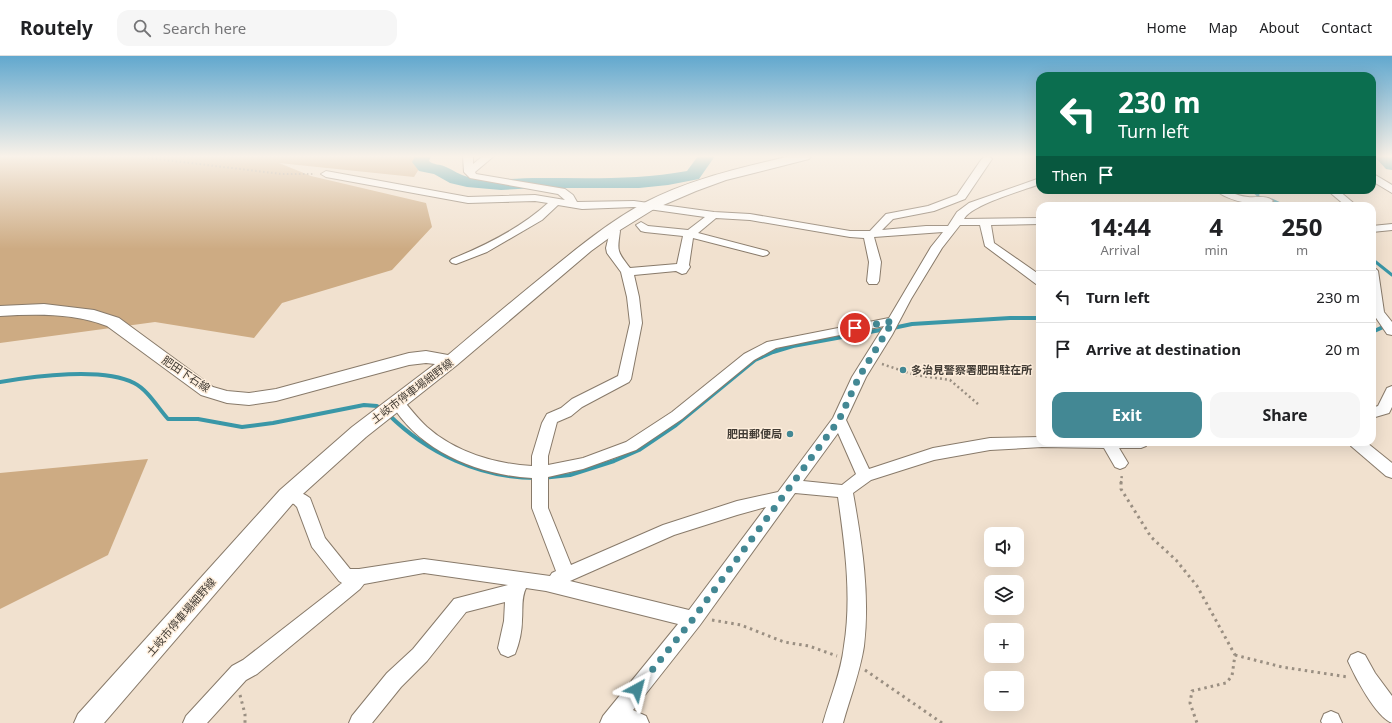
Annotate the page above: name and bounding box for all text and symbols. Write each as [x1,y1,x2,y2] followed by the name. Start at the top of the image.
[117,10,397,46] search box
[20,15,93,41] text: Routely
[131,17,153,39] icon: search
[163,18,246,38] text: Search here
[1147,18,1186,37] text: Home
[1208,18,1238,37] text: Map
[1260,18,1299,37] text: About
[1321,18,1372,37] text: Contact
[1118,83,1201,121] text: 230 m
[1052,88,1104,140] icon: left
[1118,119,1189,143] text: Turn left
[1095,164,1117,186] icon: arrive
[1052,165,1087,185] text: Then
[1089,210,1151,243] text: 14:44
[1209,210,1223,243] text: 4
[1281,210,1323,243] text: 250
[1100,241,1140,259] text: Arrival
[1204,241,1228,259] text: min
[1296,241,1308,259] text: m
[1052,286,1074,308] icon: left
[1086,287,1150,307] text: Turn left
[1316,287,1360,307] text: 230 m
[838,311,872,345] pin
[844,317,866,339] icon: arrive
[1052,338,1074,360] icon: arrive
[1086,339,1241,359] text: Arrive at destination
[1325,339,1360,359] text: 20 m
[159,352,213,395] street label: 肥田下石線
[368,355,456,426] street label: 土岐市停車場細野線
[911,362,1032,377] place label: 多治見警察署肥田駐在所
[898,365,908,375] marker: 多治見警察署肥田駐在所
[1052,392,1202,438] button: Exit
[1210,392,1360,438] button: Share
[727,426,782,441] place label: 肥田郵便局
[785,429,795,439] marker: 肥田郵便局
[984,527,1024,711] map controls
[984,527,1024,567] button: sound
[142,574,219,659] street label: 土岐市停車場細野線
[984,575,1024,615] button: layers
[984,623,1024,663] button: +
[616,668,658,710] position arrow
[984,671,1024,711] button: −

